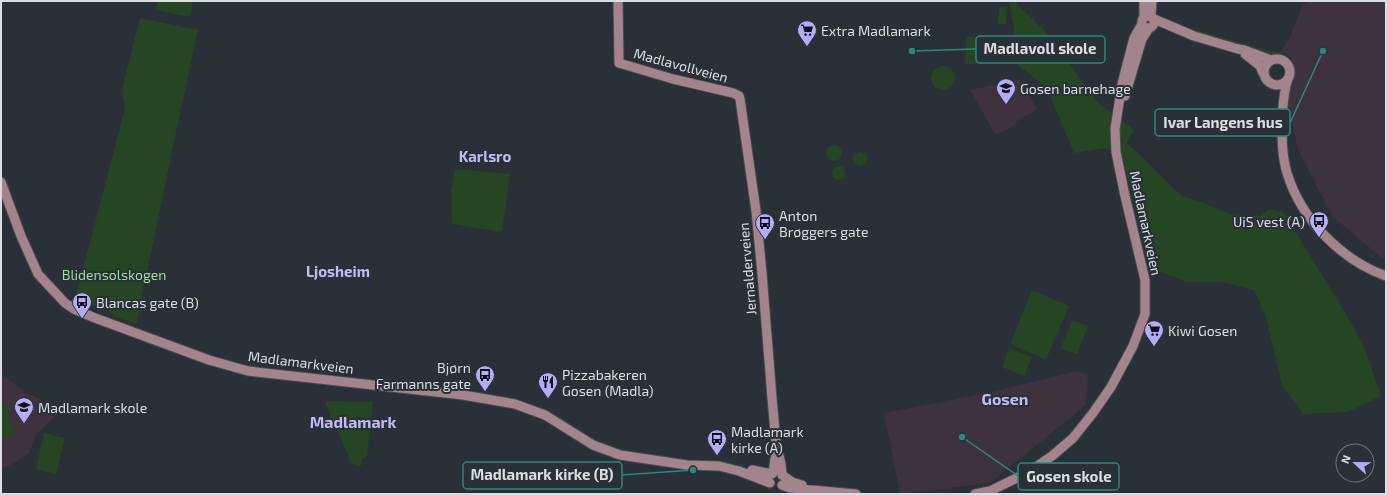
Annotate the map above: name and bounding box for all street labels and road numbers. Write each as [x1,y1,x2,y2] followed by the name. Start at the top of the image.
[632,44,730,86] street label: Madlavollveien
[1127,169,1165,277] street label: Madlamarkveien
[734,222,760,316] street label: Jernalderveien
[247,347,355,377] street label: Madlamarkveien

